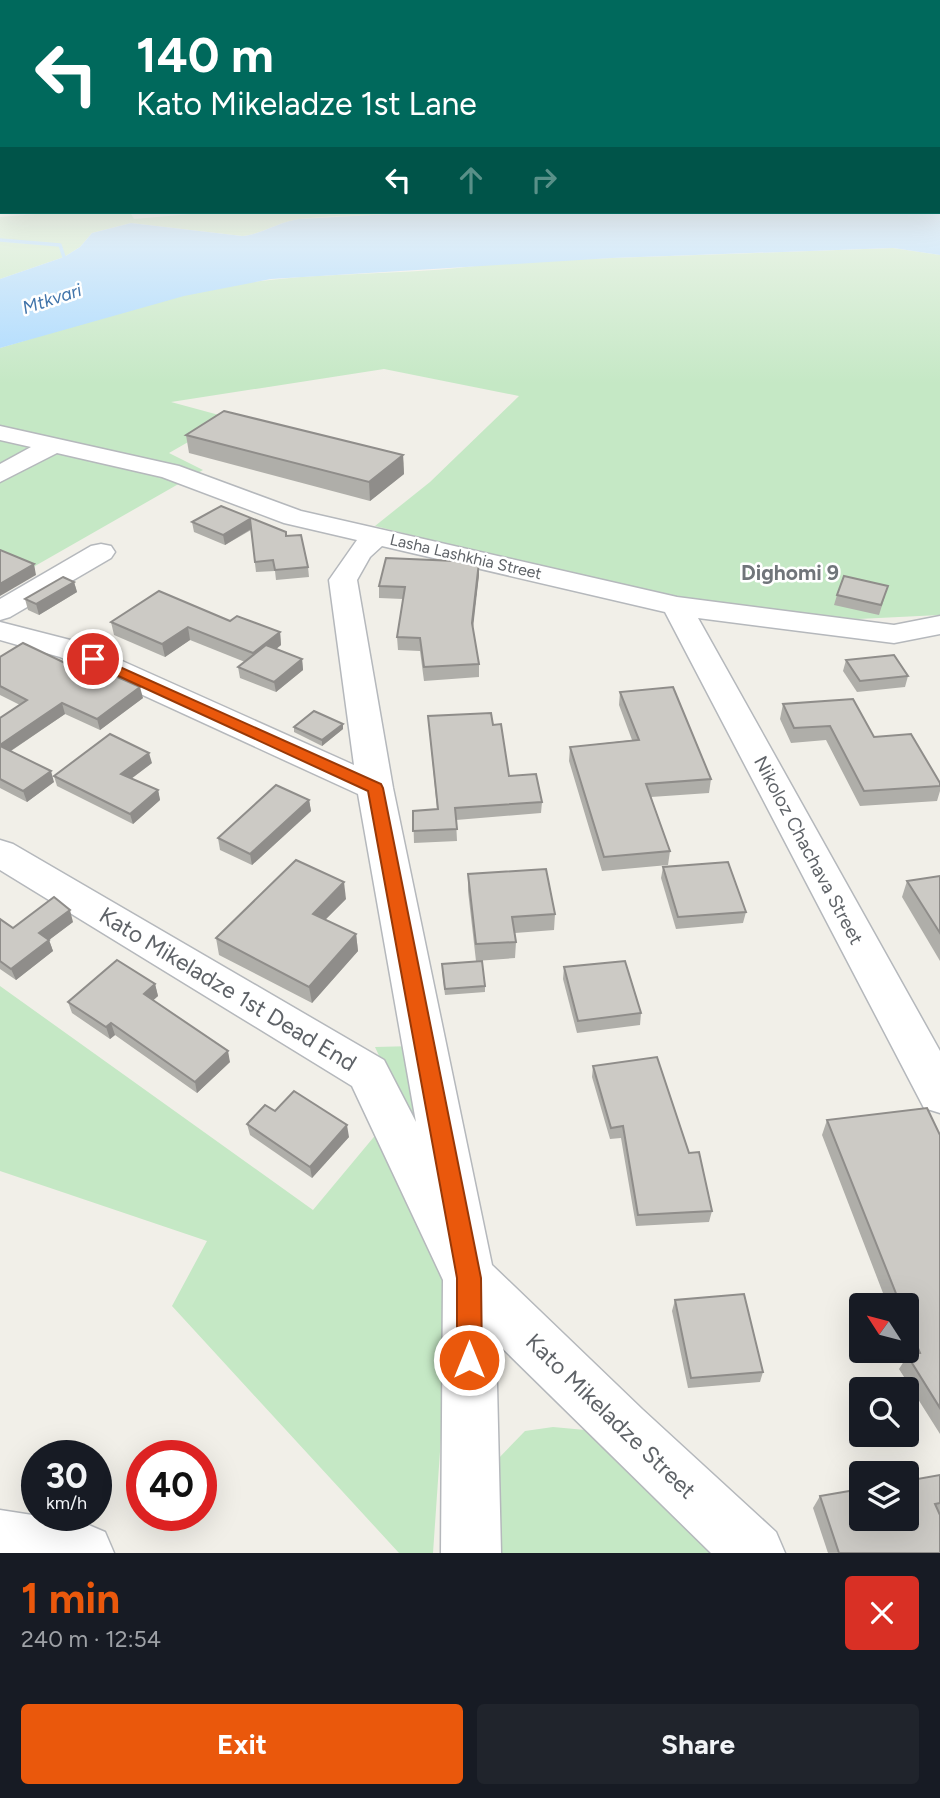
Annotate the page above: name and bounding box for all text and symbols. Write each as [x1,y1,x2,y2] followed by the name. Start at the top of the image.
[136,25,274,84] text: 140 m
[21,28,112,119] icon: left
[136,85,477,123] text: Kato Mikeladze 1st Lane
[379,161,417,199] icon: left
[452,161,490,199] icon: ahead
[525,161,563,199] icon: right
[20,279,85,319] water label: Mtkvari
[388,530,544,583] street label: Lasha Lashkhia Street
[741,560,839,585] district label: Dighomi 9
[63,629,123,689] pin
[74,640,112,678] icon: arrive
[749,752,868,948] street label: Nikoloz Chachava Street
[94,901,362,1077] street label: Kato Mikeladze 1st Dead End
[849,1293,919,1363] north arrow
[849,1293,919,1531] map controls
[432,1323,506,1397] position arrow
[520,1328,702,1504] street label: Kato Mikeladze Street
[849,1377,919,1447] button: search
[126,1440,217,1531] speed limit sign: 40
[45,1455,88,1497] text: 30
[849,1461,919,1531] button: layers
[46,1492,87,1514] text: km/h
[21,1573,120,1624] text: 1 min
[845,1576,919,1650] button: close
[21,1625,161,1653] text: 240 m · 12:54
[21,1704,463,1784] button: Exit
[477,1704,919,1784] button: Share

